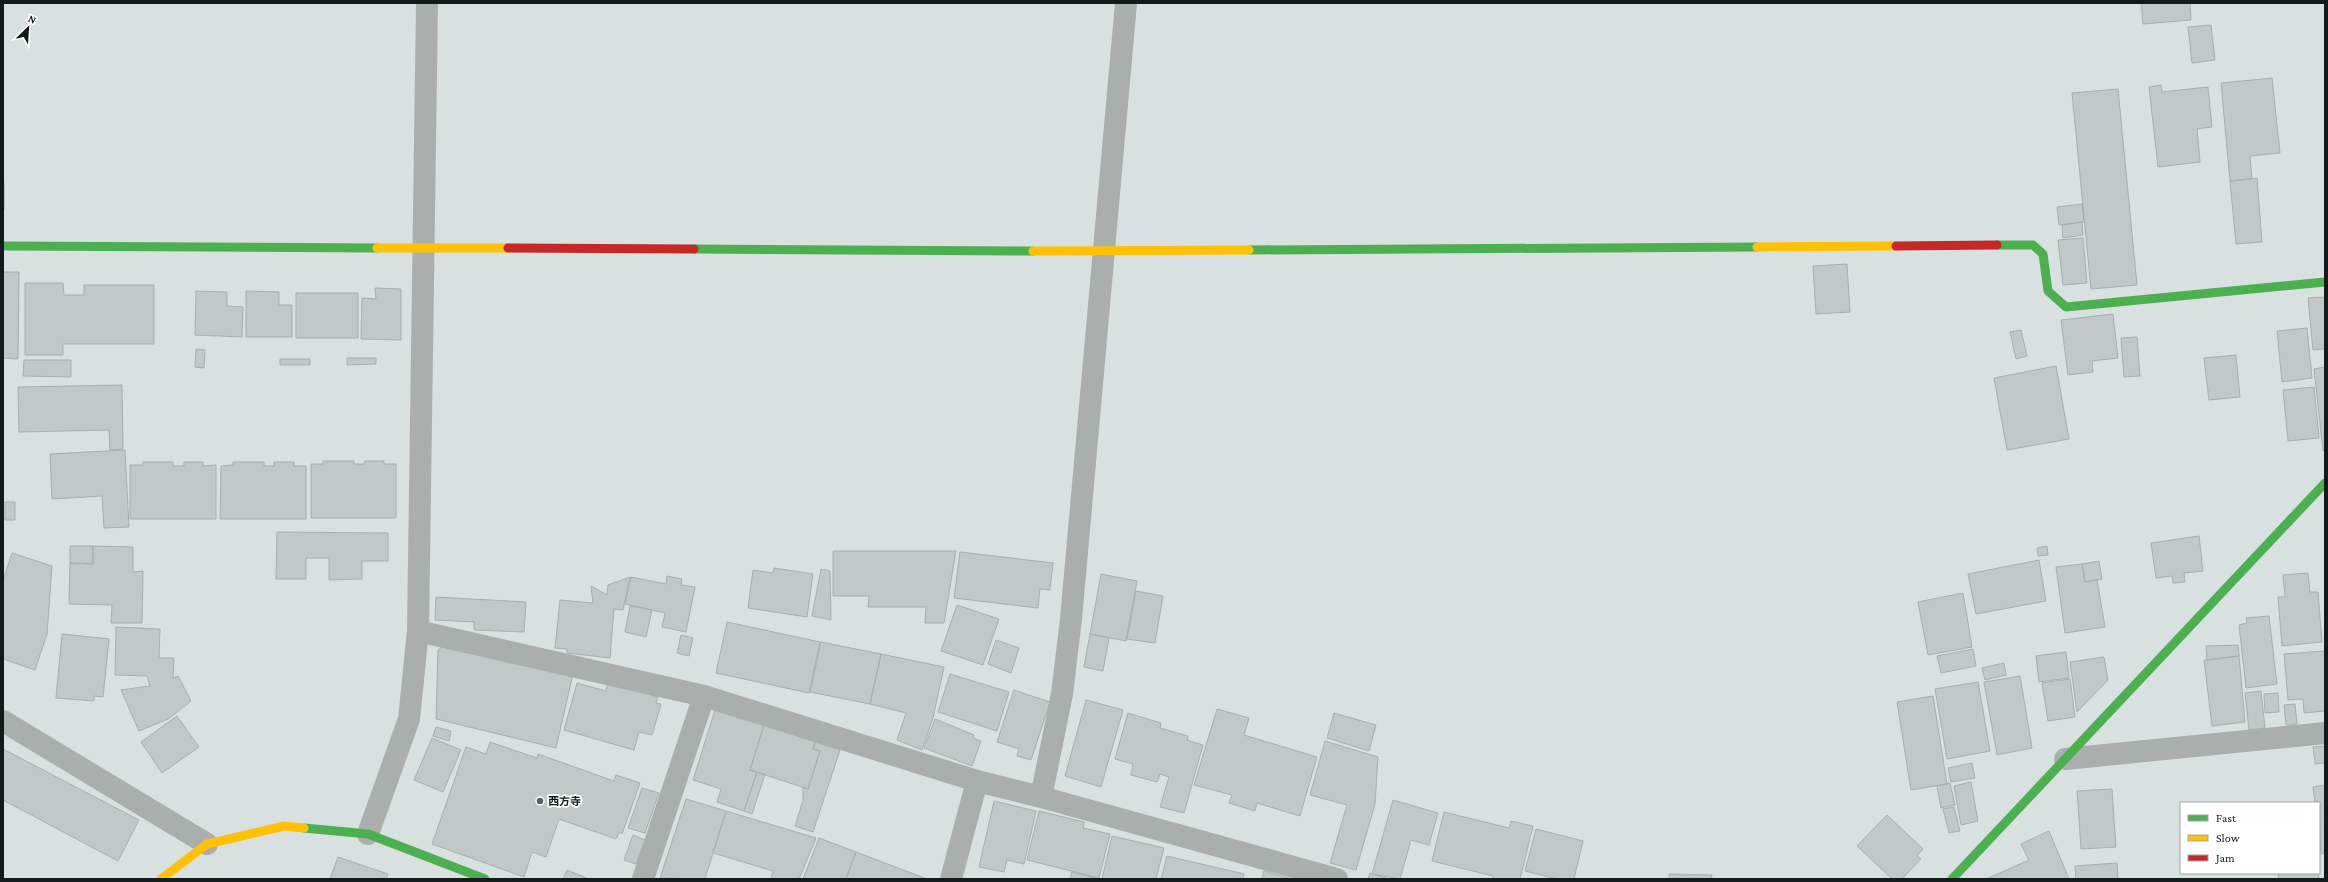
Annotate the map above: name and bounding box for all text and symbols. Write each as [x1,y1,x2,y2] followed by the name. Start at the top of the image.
[8,8,48,48] north arrow
[26,12,39,26] text: N
[548,795,581,807] place label: 西方寺
[535,796,545,806] marker: 西方寺
[2180,802,2320,874] legend
[2216,811,2237,825] text: Fast
[2216,831,2240,845] text: Slow
[2215,851,2235,865] text: Jam

